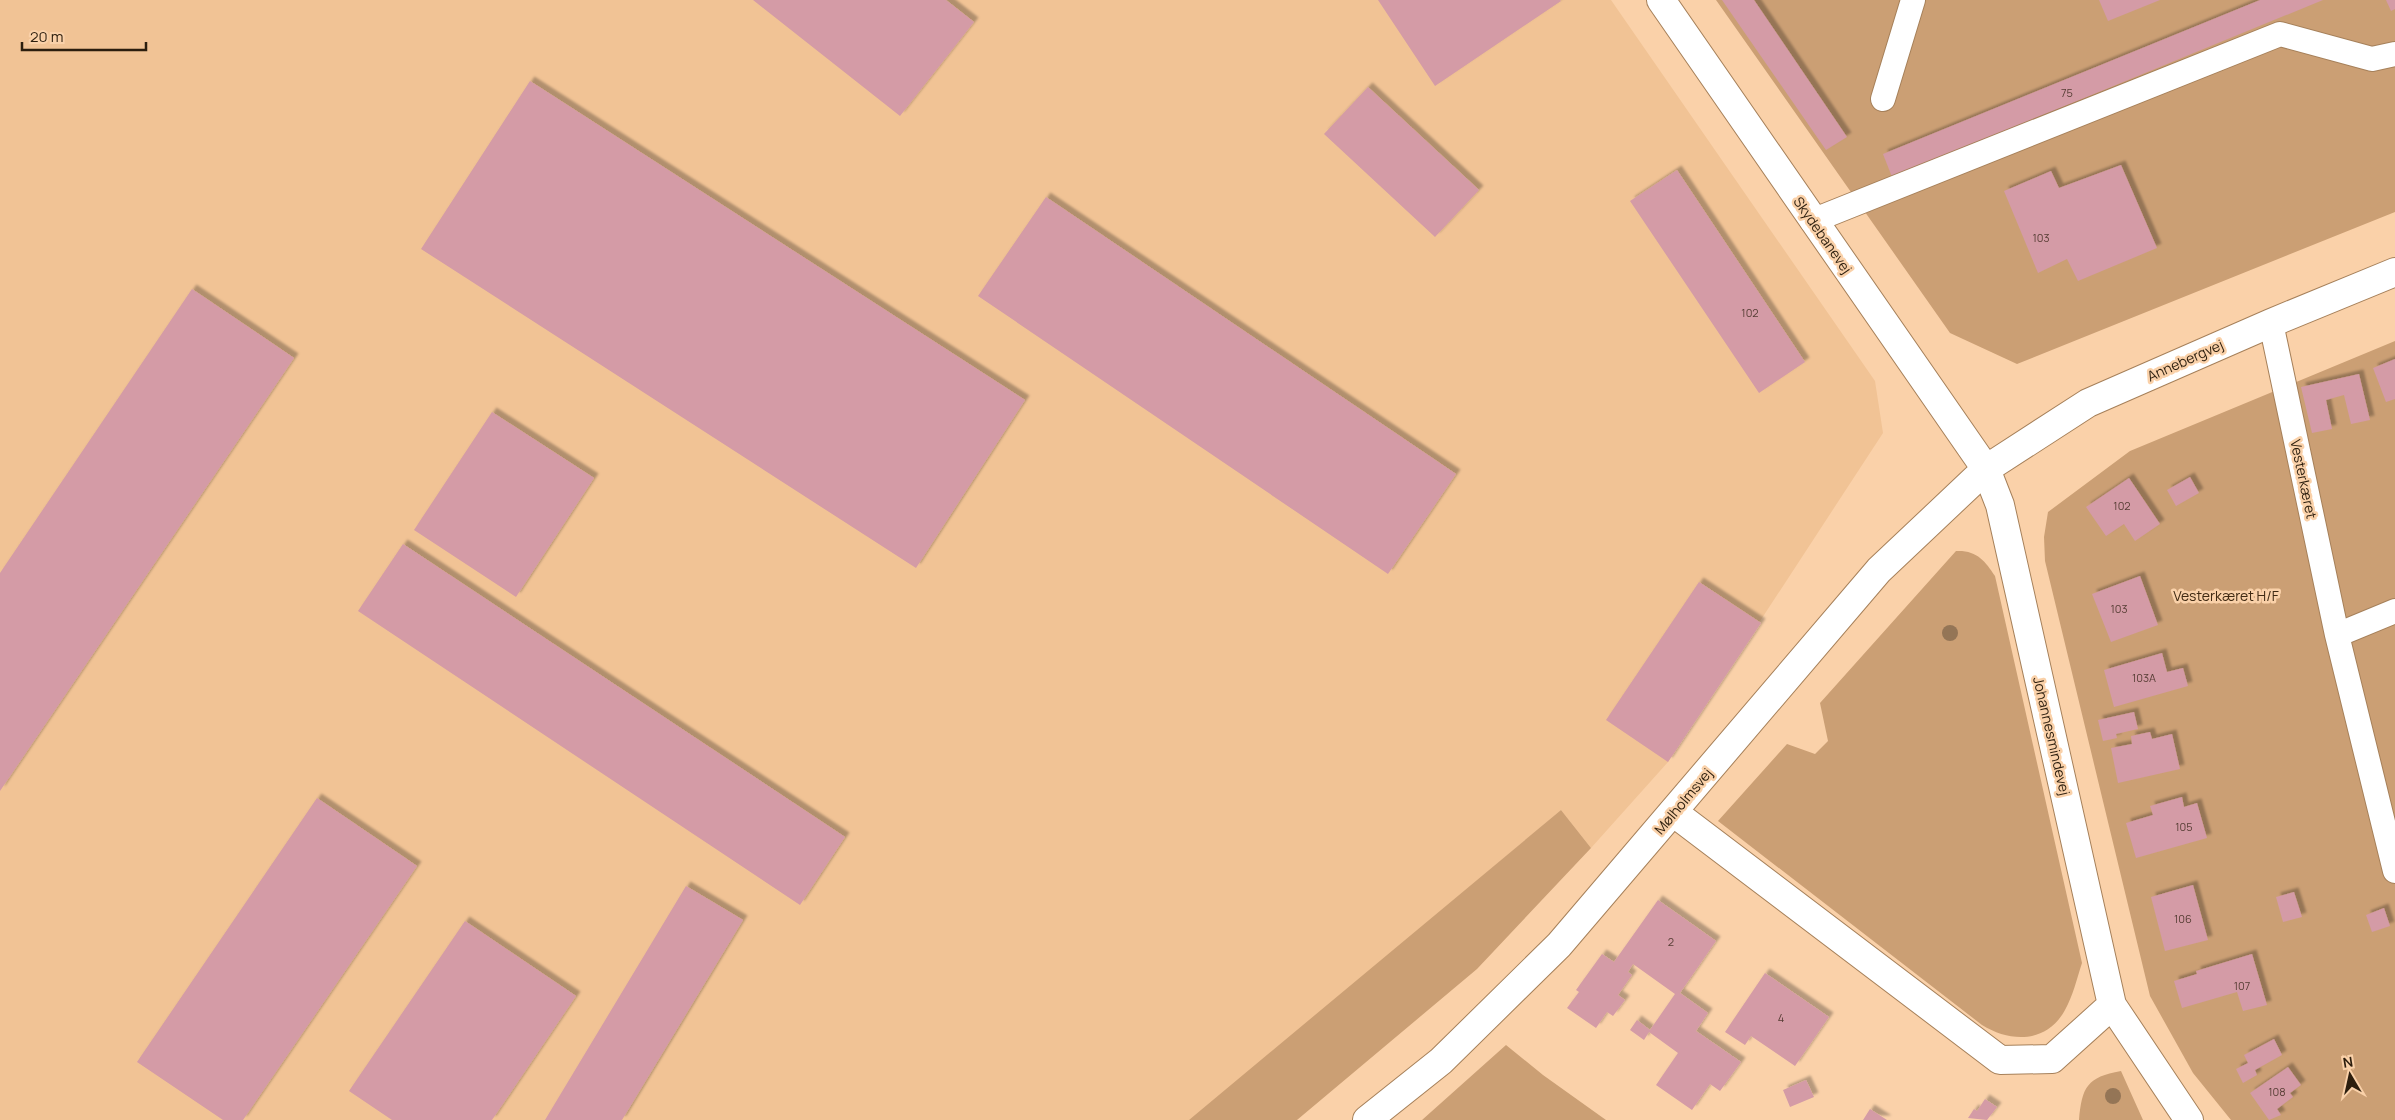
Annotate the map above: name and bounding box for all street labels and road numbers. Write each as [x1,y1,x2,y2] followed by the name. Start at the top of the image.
[1789,193,1857,277] street label: Skydebanevej
[2144,335,2226,385] street label: Annebergvej
[2286,438,2322,521] street label: Vesterkæret
[2029,675,2075,797] street label: Johannesmindevej
[1650,764,1716,838] street label: Mølholmsvej

